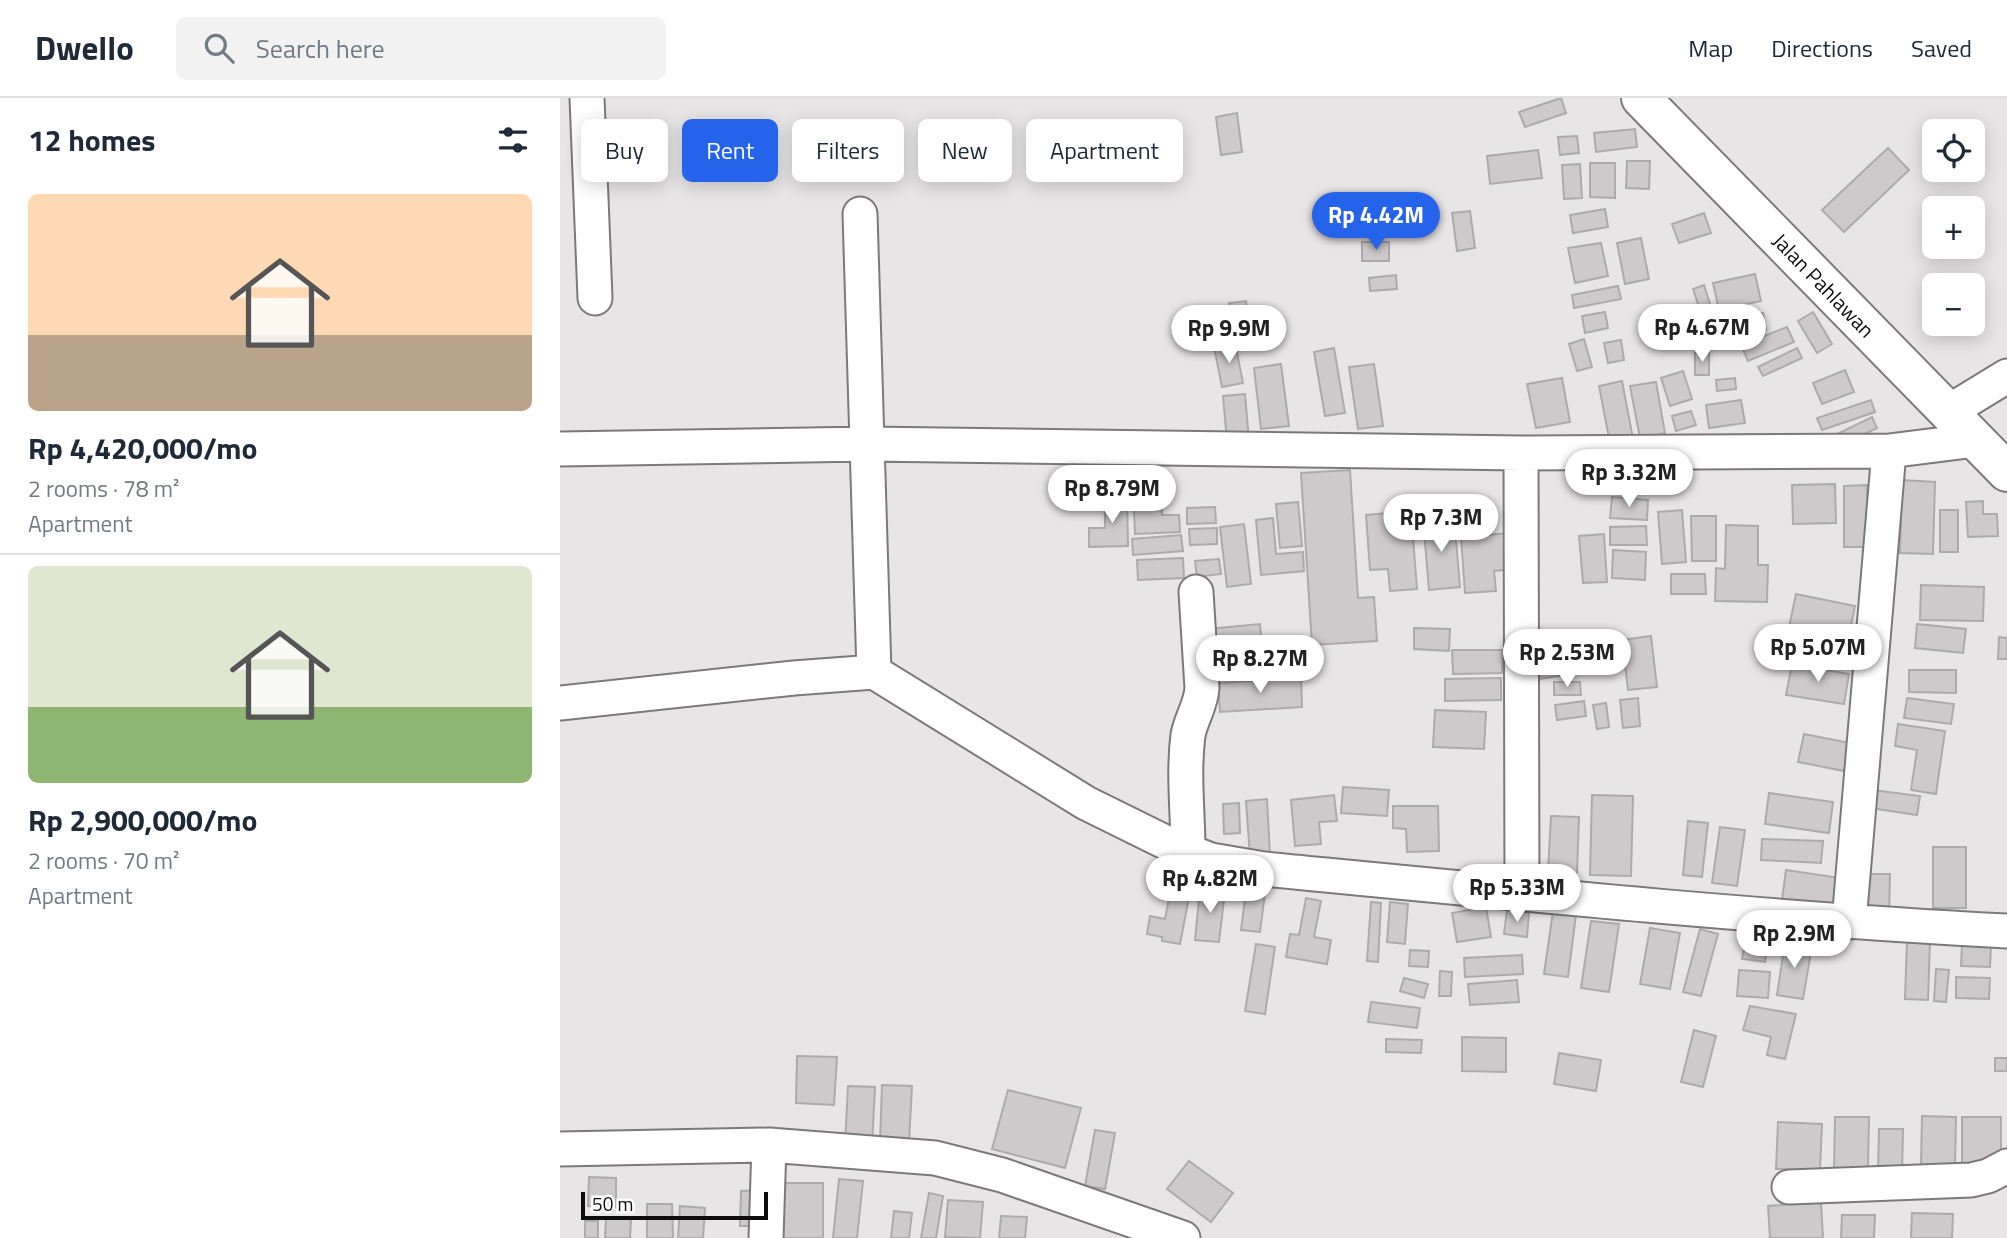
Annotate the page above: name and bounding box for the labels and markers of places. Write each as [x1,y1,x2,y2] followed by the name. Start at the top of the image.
[1304,192,1448,252] pin: Rp 4.42M
[1630,304,1774,364] pin: Rp 4.67M
[1164,306,1294,365] pin: Rp 9.9M
[1557,450,1701,509] pin: Rp 3.32M
[1040,466,1184,525] pin: Rp 8.79M
[1376,494,1506,554] pin: Rp 7.3M
[1746,624,1890,684] pin: Rp 5.07M
[1495,630,1639,689] pin: Rp 2.53M
[1188,636,1332,695] pin: Rp 8.27M
[1138,856,1282,915] pin: Rp 4.82M
[1445,864,1589,924] pin: Rp 5.33M
[1729,910,1859,970] pin: Rp 2.9M

